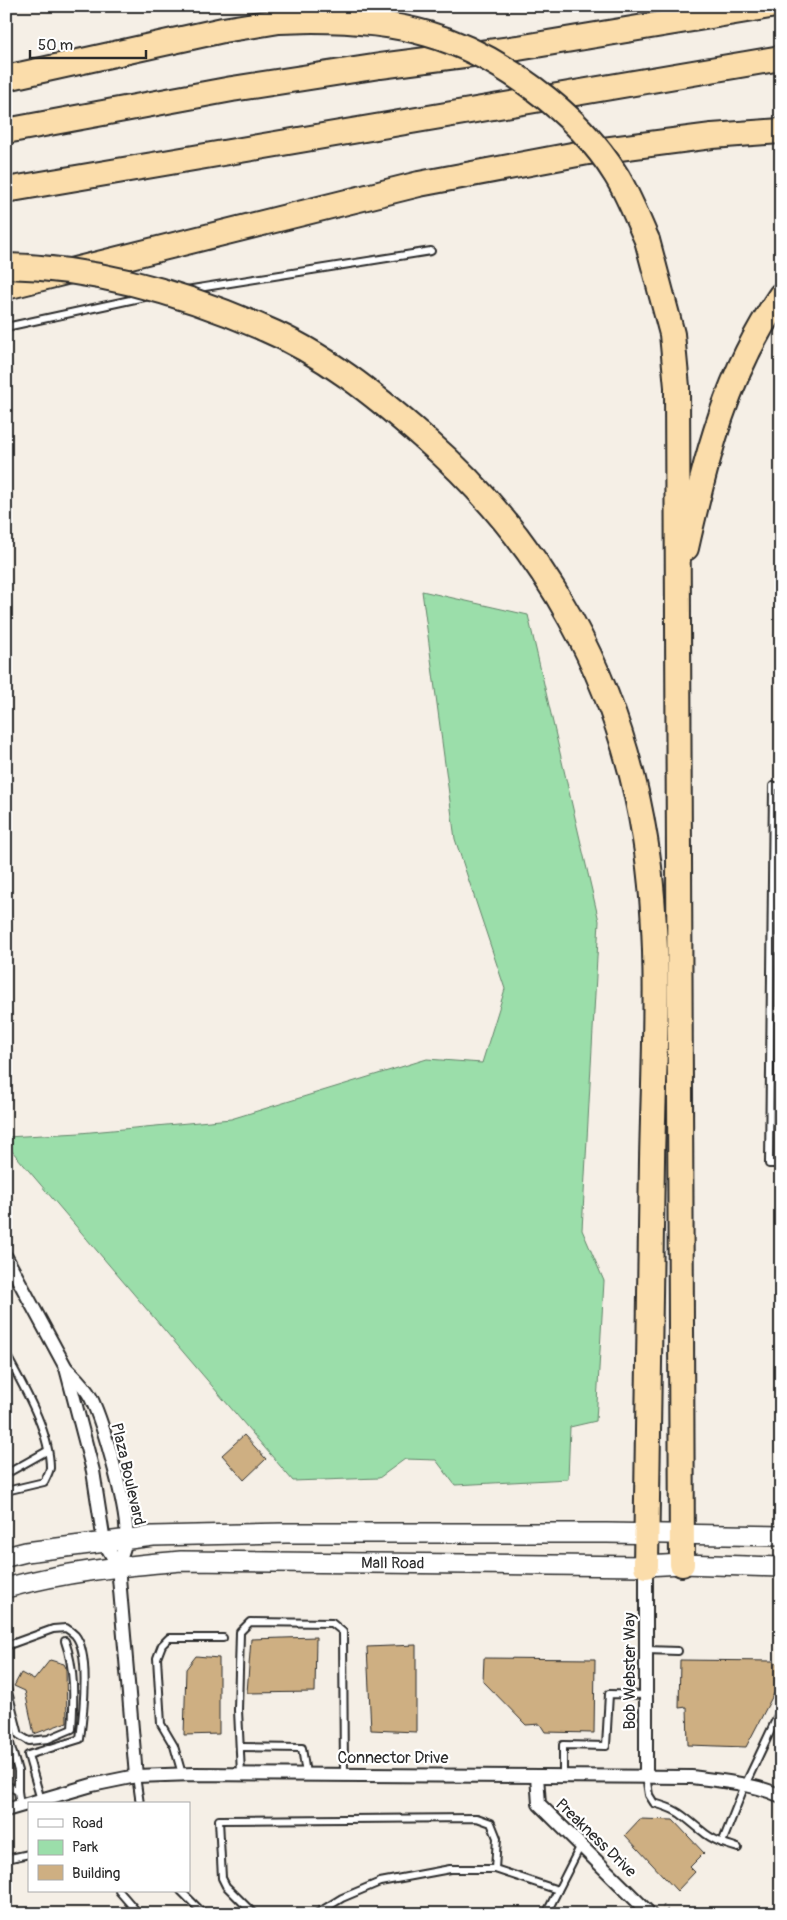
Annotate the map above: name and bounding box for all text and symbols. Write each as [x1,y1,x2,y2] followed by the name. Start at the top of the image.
[30,28,146,60] scale bar
[38,36,73,55] text: 50 m
[106,1421,150,1527] street label: Plaza Boulevard
[361,1553,424,1574] street label: Mall Road
[620,1612,640,1730] street label: Bob Webster Way
[338,1748,449,1768] street label: Connector Drive
[551,1794,641,1882] street label: Preakness Drive
[28,1802,190,1892] legend
[72,1814,103,1833] text: Road
[72,1838,99,1857] text: Park
[72,1864,120,1883] text: Building

